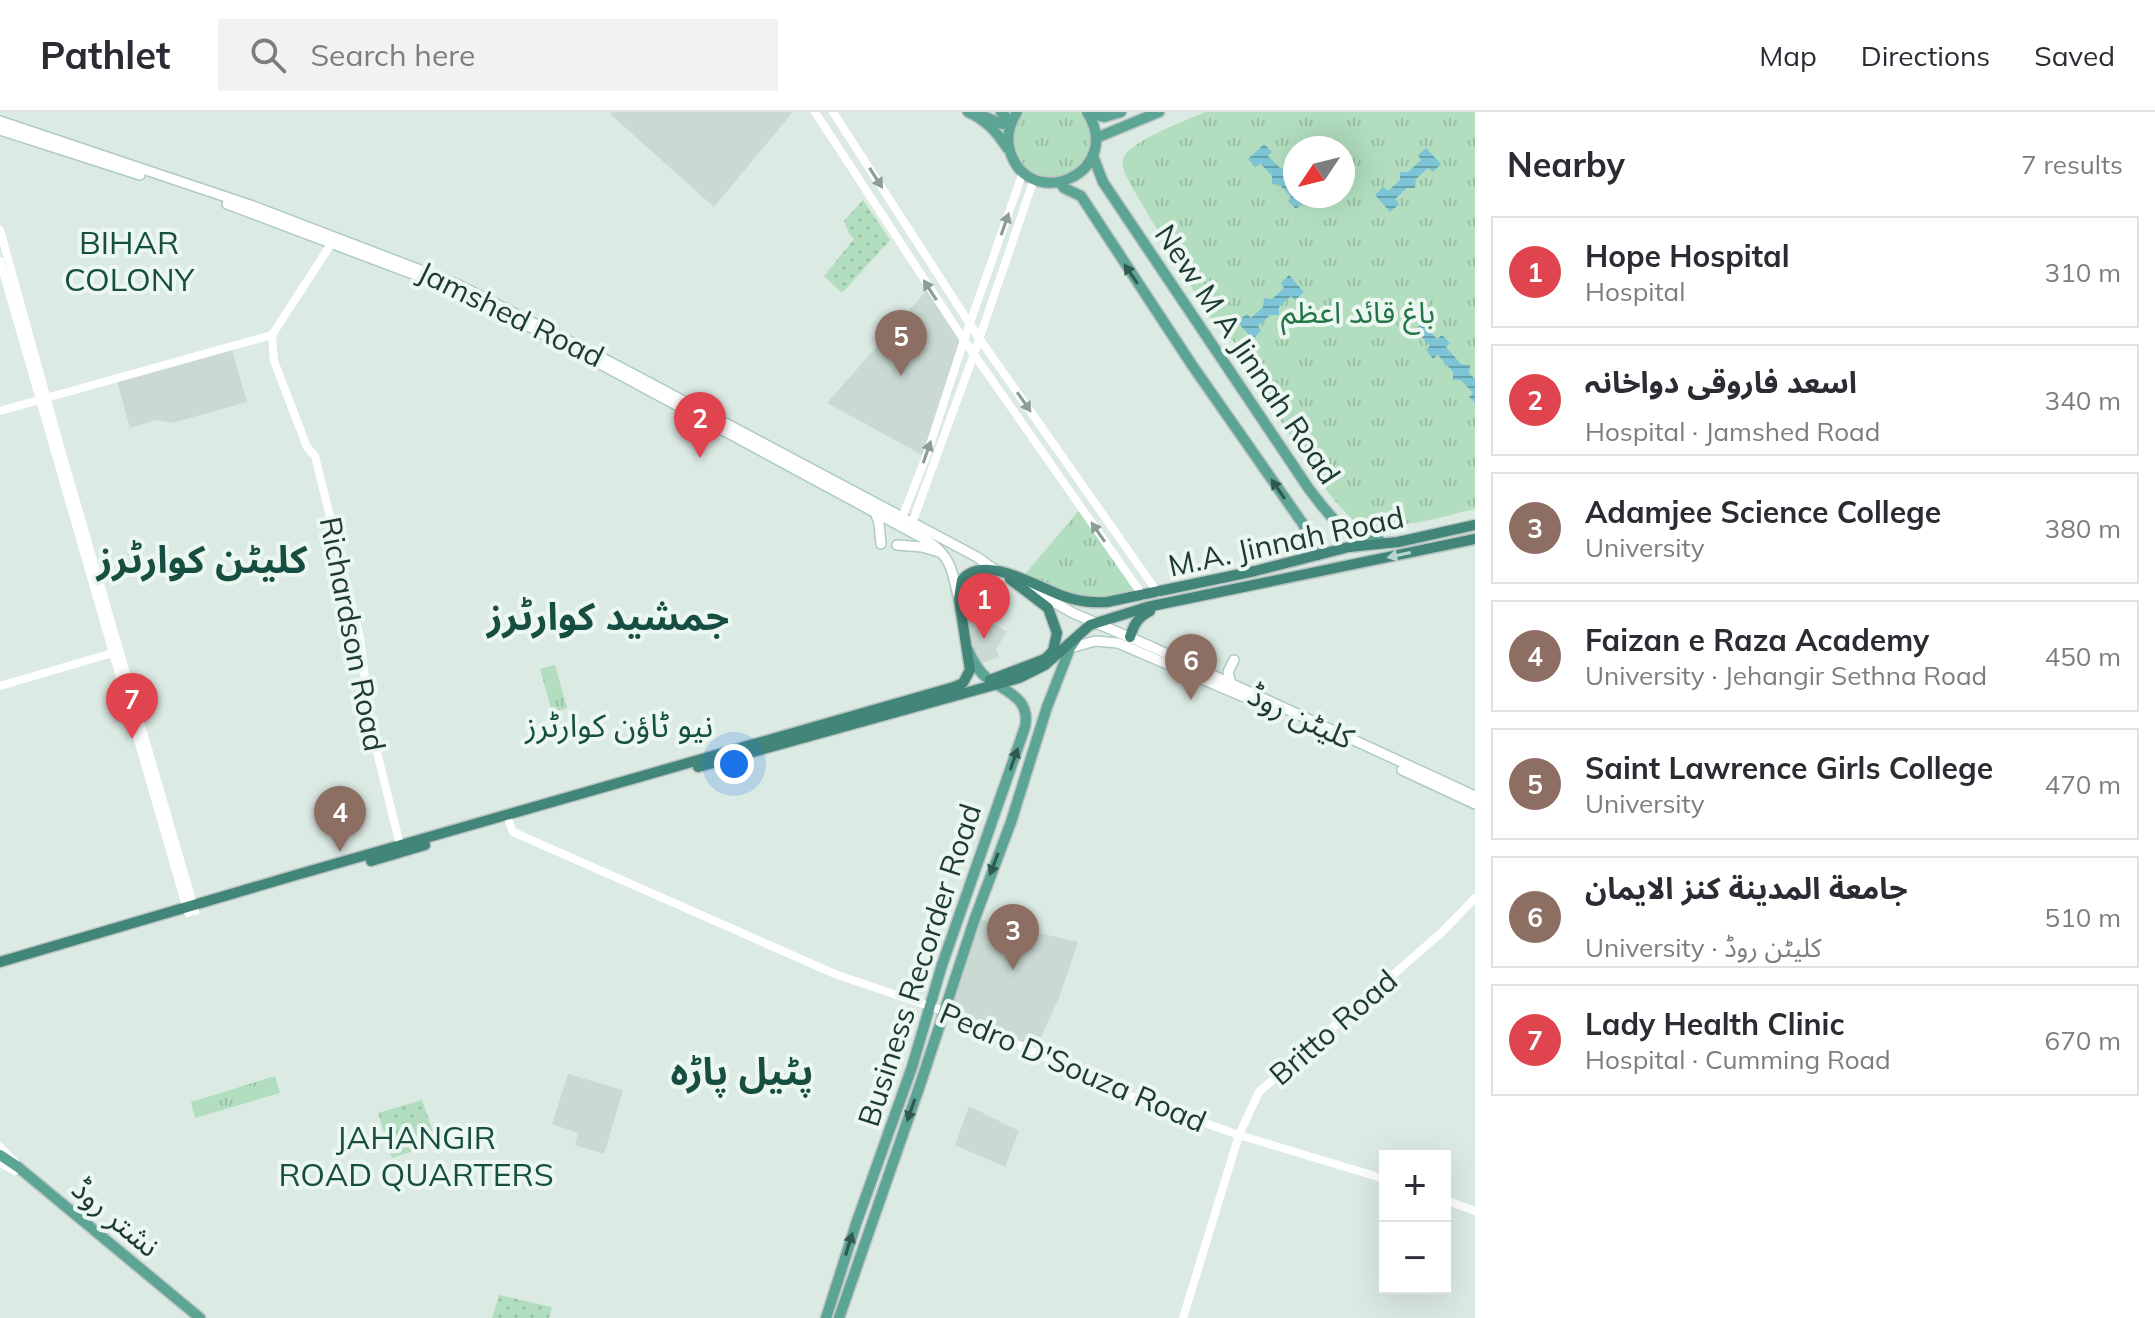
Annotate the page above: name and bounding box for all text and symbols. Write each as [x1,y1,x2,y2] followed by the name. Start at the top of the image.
[218,19,778,91] search box
[40,31,170,79] text: Pathlet
[246,33,290,77] icon: search
[310,36,475,74] text: Search here
[1759,38,1817,73] text: Map
[1861,38,1990,73] text: Directions
[2034,38,2115,73] text: Saved
[1283,136,1355,208] north arrow
[1507,143,1625,186] text: Nearby
[2021,148,2123,181] text: 7 results
[868,167,883,188] one-way arrow
[1000,212,1012,236] one-way arrow
[1147,217,1349,491] street label: New M A Jinnah Road
[64,222,195,299] district label: BIHAR COLONY
[1585,237,1789,275] text: Hope Hospital
[412,253,610,375] street label: Jamshed Road
[1527,256,1543,289] text: 1
[2045,256,2121,289] text: 310 m
[1124,263,1139,284] one-way arrow
[1585,275,1685,308] text: Hospital
[922,279,937,300] one-way arrow
[1281,293,1435,336] park label: باغ قائد اعظم
[875,310,927,376] pin: 5
[1585,363,1857,401] text: اسعد فاروقی دواخانہ
[1527,384,1543,417] text: 2
[2045,384,2121,417] text: 340 m
[1016,391,1031,412] one-way arrow
[674,392,726,458] pin: 2
[1585,415,1880,448] text: Hospital · Jamshed Road
[921,440,933,464] one-way arrow
[1270,478,1286,499] one-way arrow
[1585,493,1941,531] text: Adamjee Science College
[1165,498,1407,584] street label: M.A. Jinnah Road
[1527,512,1543,545] text: 3
[2045,512,2121,545] text: 380 m
[312,514,394,754] street label: Richardson Road
[1091,522,1106,543] one-way arrow
[1585,531,1705,564] text: University
[95,535,308,583] district label: کلیٹن کوارٹرز
[1386,549,1411,562] one-way arrow
[958,573,1010,639] pin: 1
[485,592,729,640] district label: جمشید کوارٹرز
[1585,621,1929,659] text: Faizan e Raza Academy
[1165,634,1217,700] pin: 6
[1527,640,1543,673] text: 4
[2045,640,2121,673] text: 450 m
[1585,659,1987,692] text: University · Jehangir Sethna Road
[106,673,158,739] pin: 7
[1242,675,1360,757] street label: کلیٹن روڈ
[524,705,713,745] district label: نیو ٹاؤن کوارٹرز
[714,744,754,784] your location
[1008,747,1021,771] one-way arrow
[1585,749,1993,787] text: Saint Lawrence Girls College
[1527,768,1543,801] text: 5
[2045,768,2121,801] text: 470 m
[314,786,366,852] pin: 4
[1585,787,1705,820] text: University
[849,799,989,1131] street label: Business Recorder Road
[987,852,1000,876] one-way arrow
[1585,869,1908,907] text: جامعة المدينة كنز الايمان
[1527,901,1543,934] text: 6
[2045,901,2121,934] text: 510 m
[987,904,1039,970] pin: 3
[1585,931,1821,964] text: University · کلیٹن روڈ
[1261,961,1405,1093] street label: Britto Road
[934,994,1212,1140] street label: Pedro D'Souza Road
[1585,1005,1845,1043] text: Lady Health Clinic
[1527,1024,1543,1057] text: 7
[2045,1024,2121,1057] text: 670 m
[1585,1043,1891,1076] text: Hospital · Cumming Road
[671,1047,813,1098] district label: پٹیل پاڑہ
[905,1098,917,1122] one-way arrow
[278,1117,554,1194] district label: JAHANGIR ROAD QUARTERS
[1379,1150,1451,1294] map controls
[1379,1150,1451,1222] button: +
[64,1169,168,1265] street label: نشتر روڈ
[1379,1222,1451,1294] button: −
[844,1231,856,1255] one-way arrow

